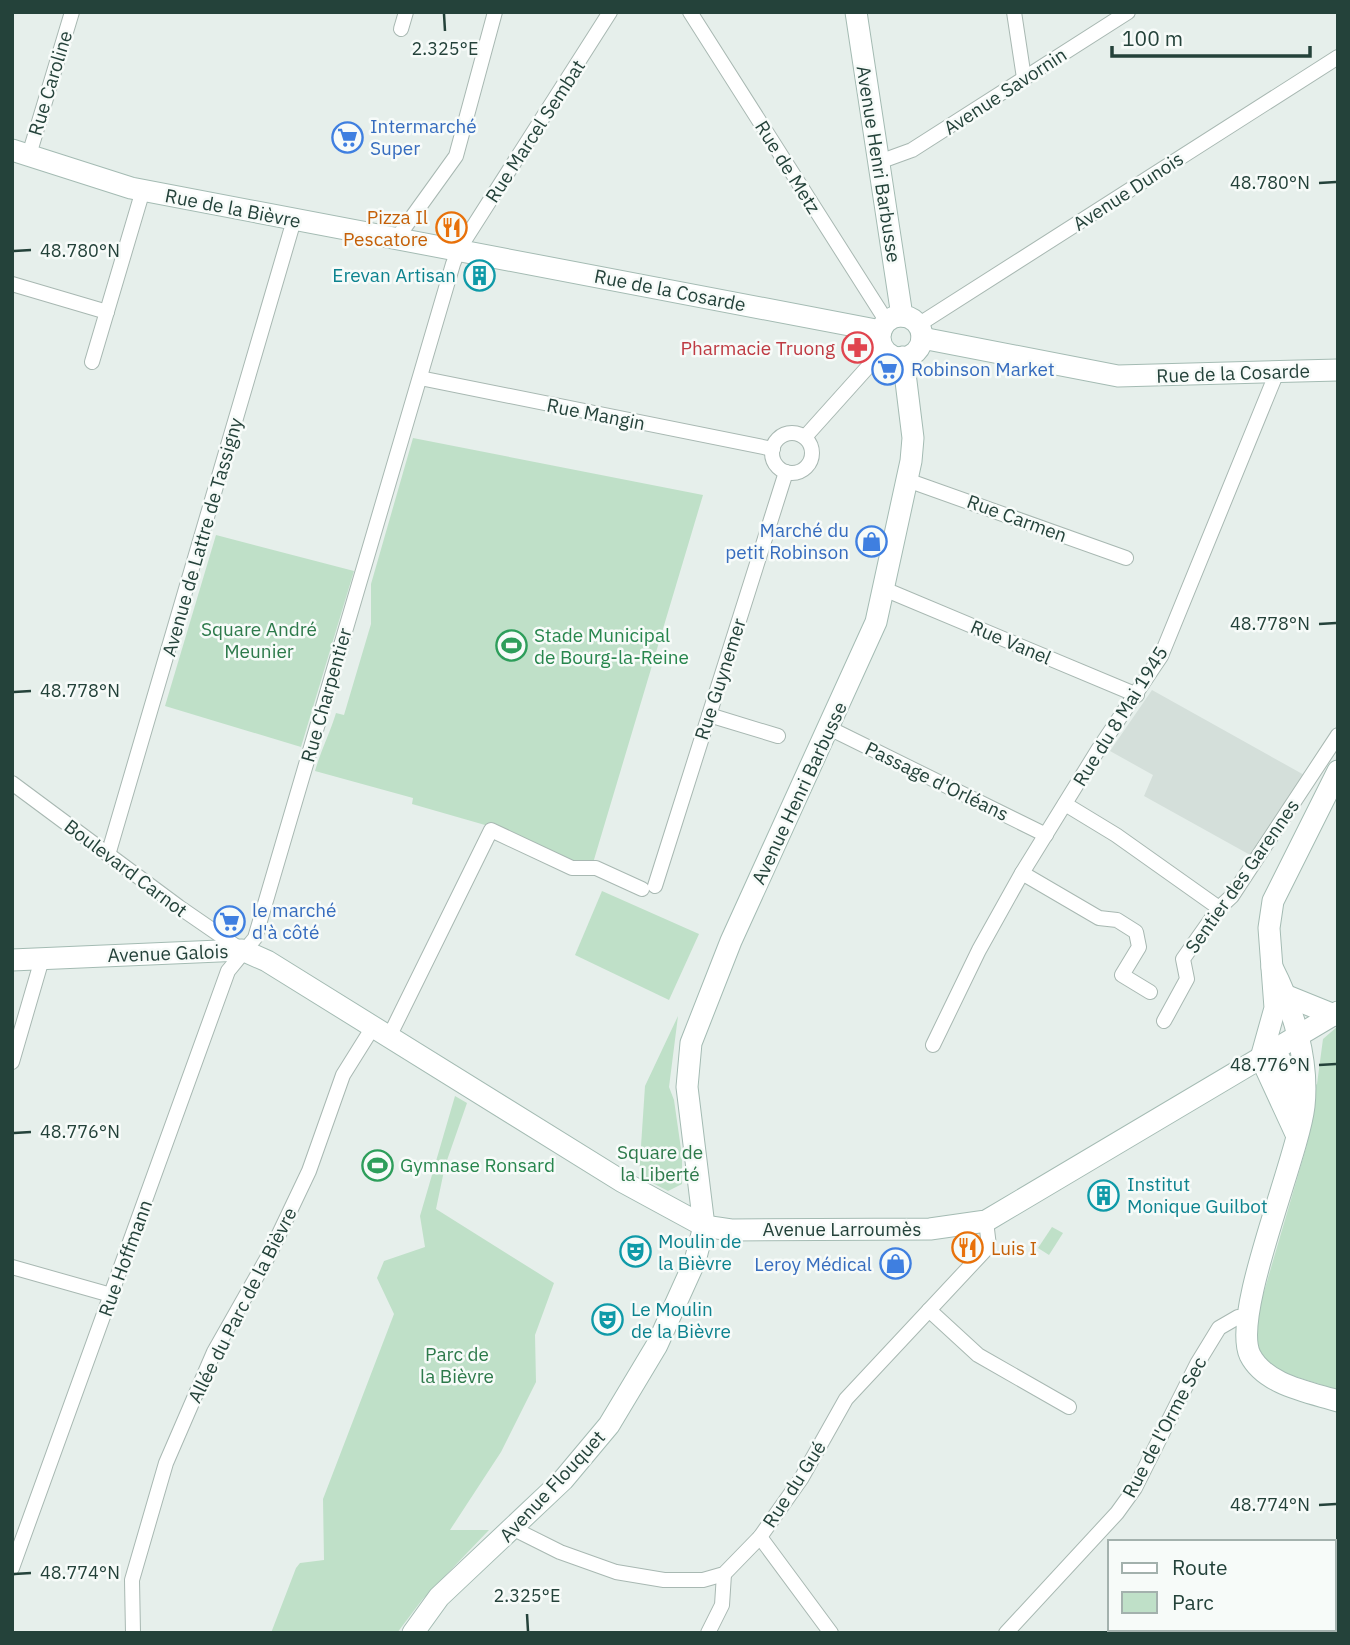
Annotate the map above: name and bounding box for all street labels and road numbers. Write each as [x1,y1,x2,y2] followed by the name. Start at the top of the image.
[23,28,77,138] street label: Rue Caroline
[939,42,1071,140] street label: Avenue Savornin
[480,55,590,207] street label: Rue Marcel Sembat
[852,64,906,264] street label: Avenue Henri Barbusse
[750,116,826,218] street label: Rue de Metz
[1068,146,1188,236] street label: Avenue Dunois
[163,183,303,233] street label: Rue de la Bièvre
[592,264,748,316] street label: Rue de la Cosarde
[1156,358,1310,388] street label: Rue de la Cosarde
[545,393,647,435] street label: Rue Mangin
[156,414,248,659] street label: Avenue de Lattre de Tassigny
[964,489,1070,547] street label: Rue Carmen
[967,614,1055,670] street label: Rue Vanel
[689,615,751,743] street label: Rue Guynemer
[295,625,357,765] street label: Rue Charpentier
[1067,642,1173,790] street label: Rue du 8 Mai 1945
[746,698,852,888] street label: Avenue Henri Barbusse
[861,736,1013,826] street label: Passage d'Orléans
[1180,794,1304,958] street label: Sentier des Garennes
[60,814,192,922] street label: Boulevard Carnot
[107,939,229,967] street label: Avenue Galois
[93,1196,157,1320] street label: Rue Hoffmann
[182,1203,302,1407] street label: Allée du Parc de la Bièvre
[762,1217,922,1241] street label: Avenue Larroumès
[1117,1352,1211,1502] street label: Rue de l'Orme Sec
[494,1425,610,1547] street label: Avenue Flouquet
[757,1436,831,1532] street label: Rue du Gué

